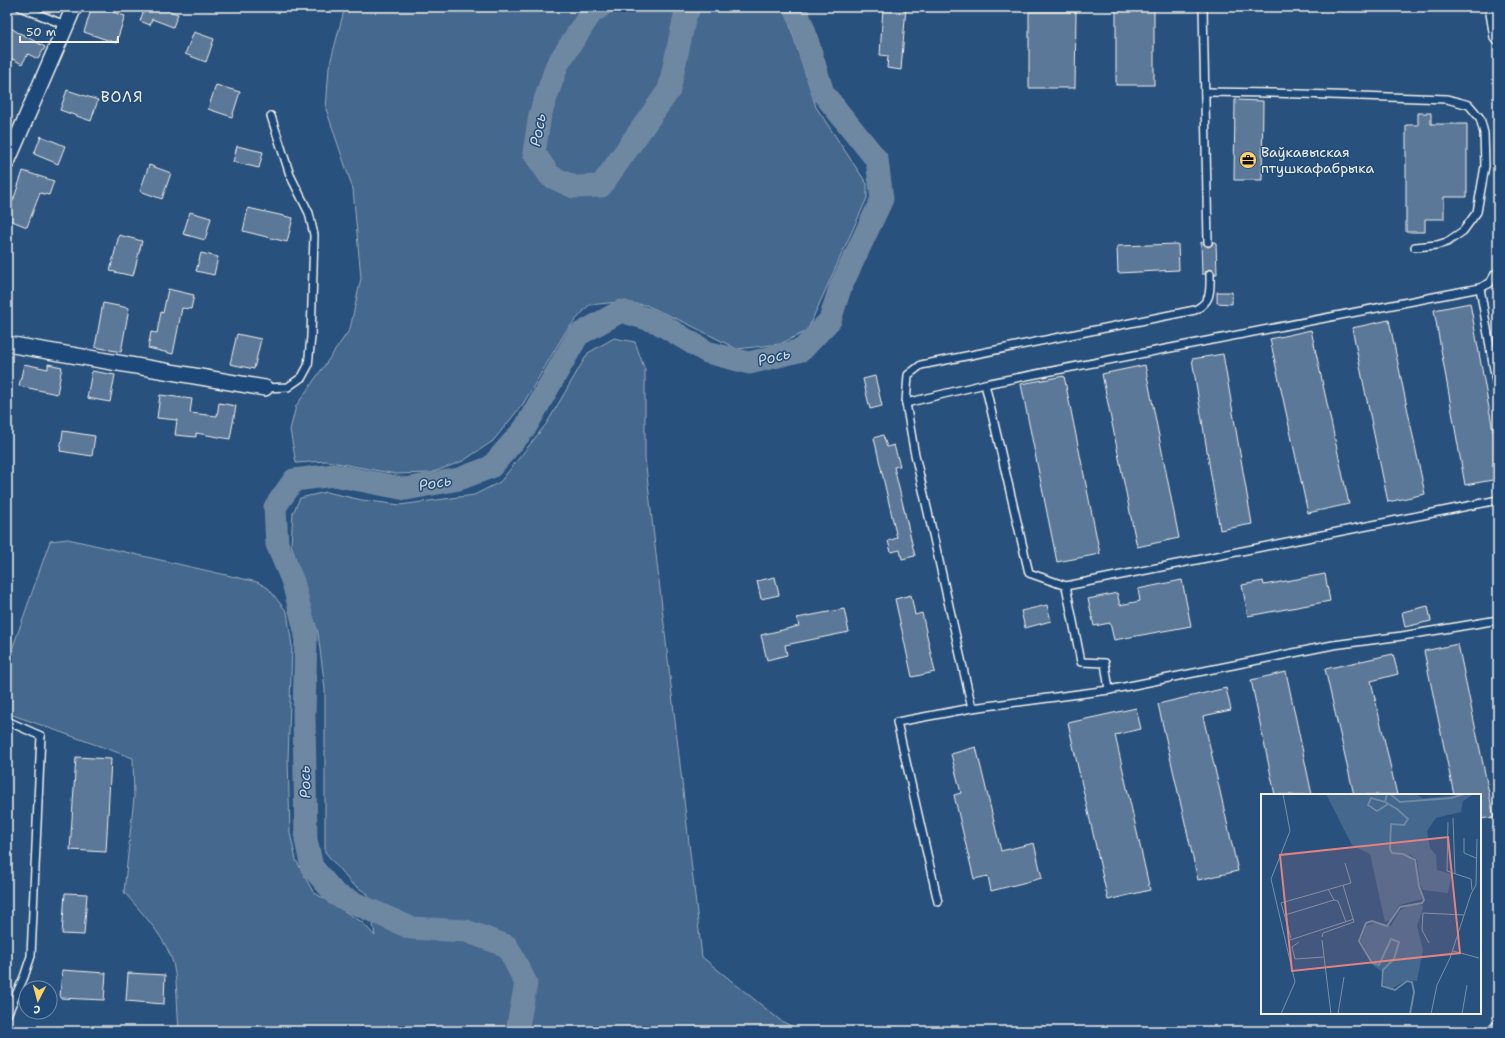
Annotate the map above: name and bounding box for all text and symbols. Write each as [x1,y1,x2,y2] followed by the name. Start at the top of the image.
[20,18,118,44] scale bar
[26,24,56,40] text: 50 m
[101,87,143,107] district label: ВОЛЯ
[525,112,551,148] water label: Рось
[1261,143,1375,177] place label: Ваўкавыская птушкафабрыка
[1238,150,1258,170] office icon: Ваўкавыская птушкафабрыка
[756,343,793,371] water label: Рось
[417,470,453,496] water label: Рось
[295,765,315,799] water label: Рось
[1261,794,1481,1014] inset map
[18,980,58,1020] north arrow
[33,1002,41,1017] text: С

